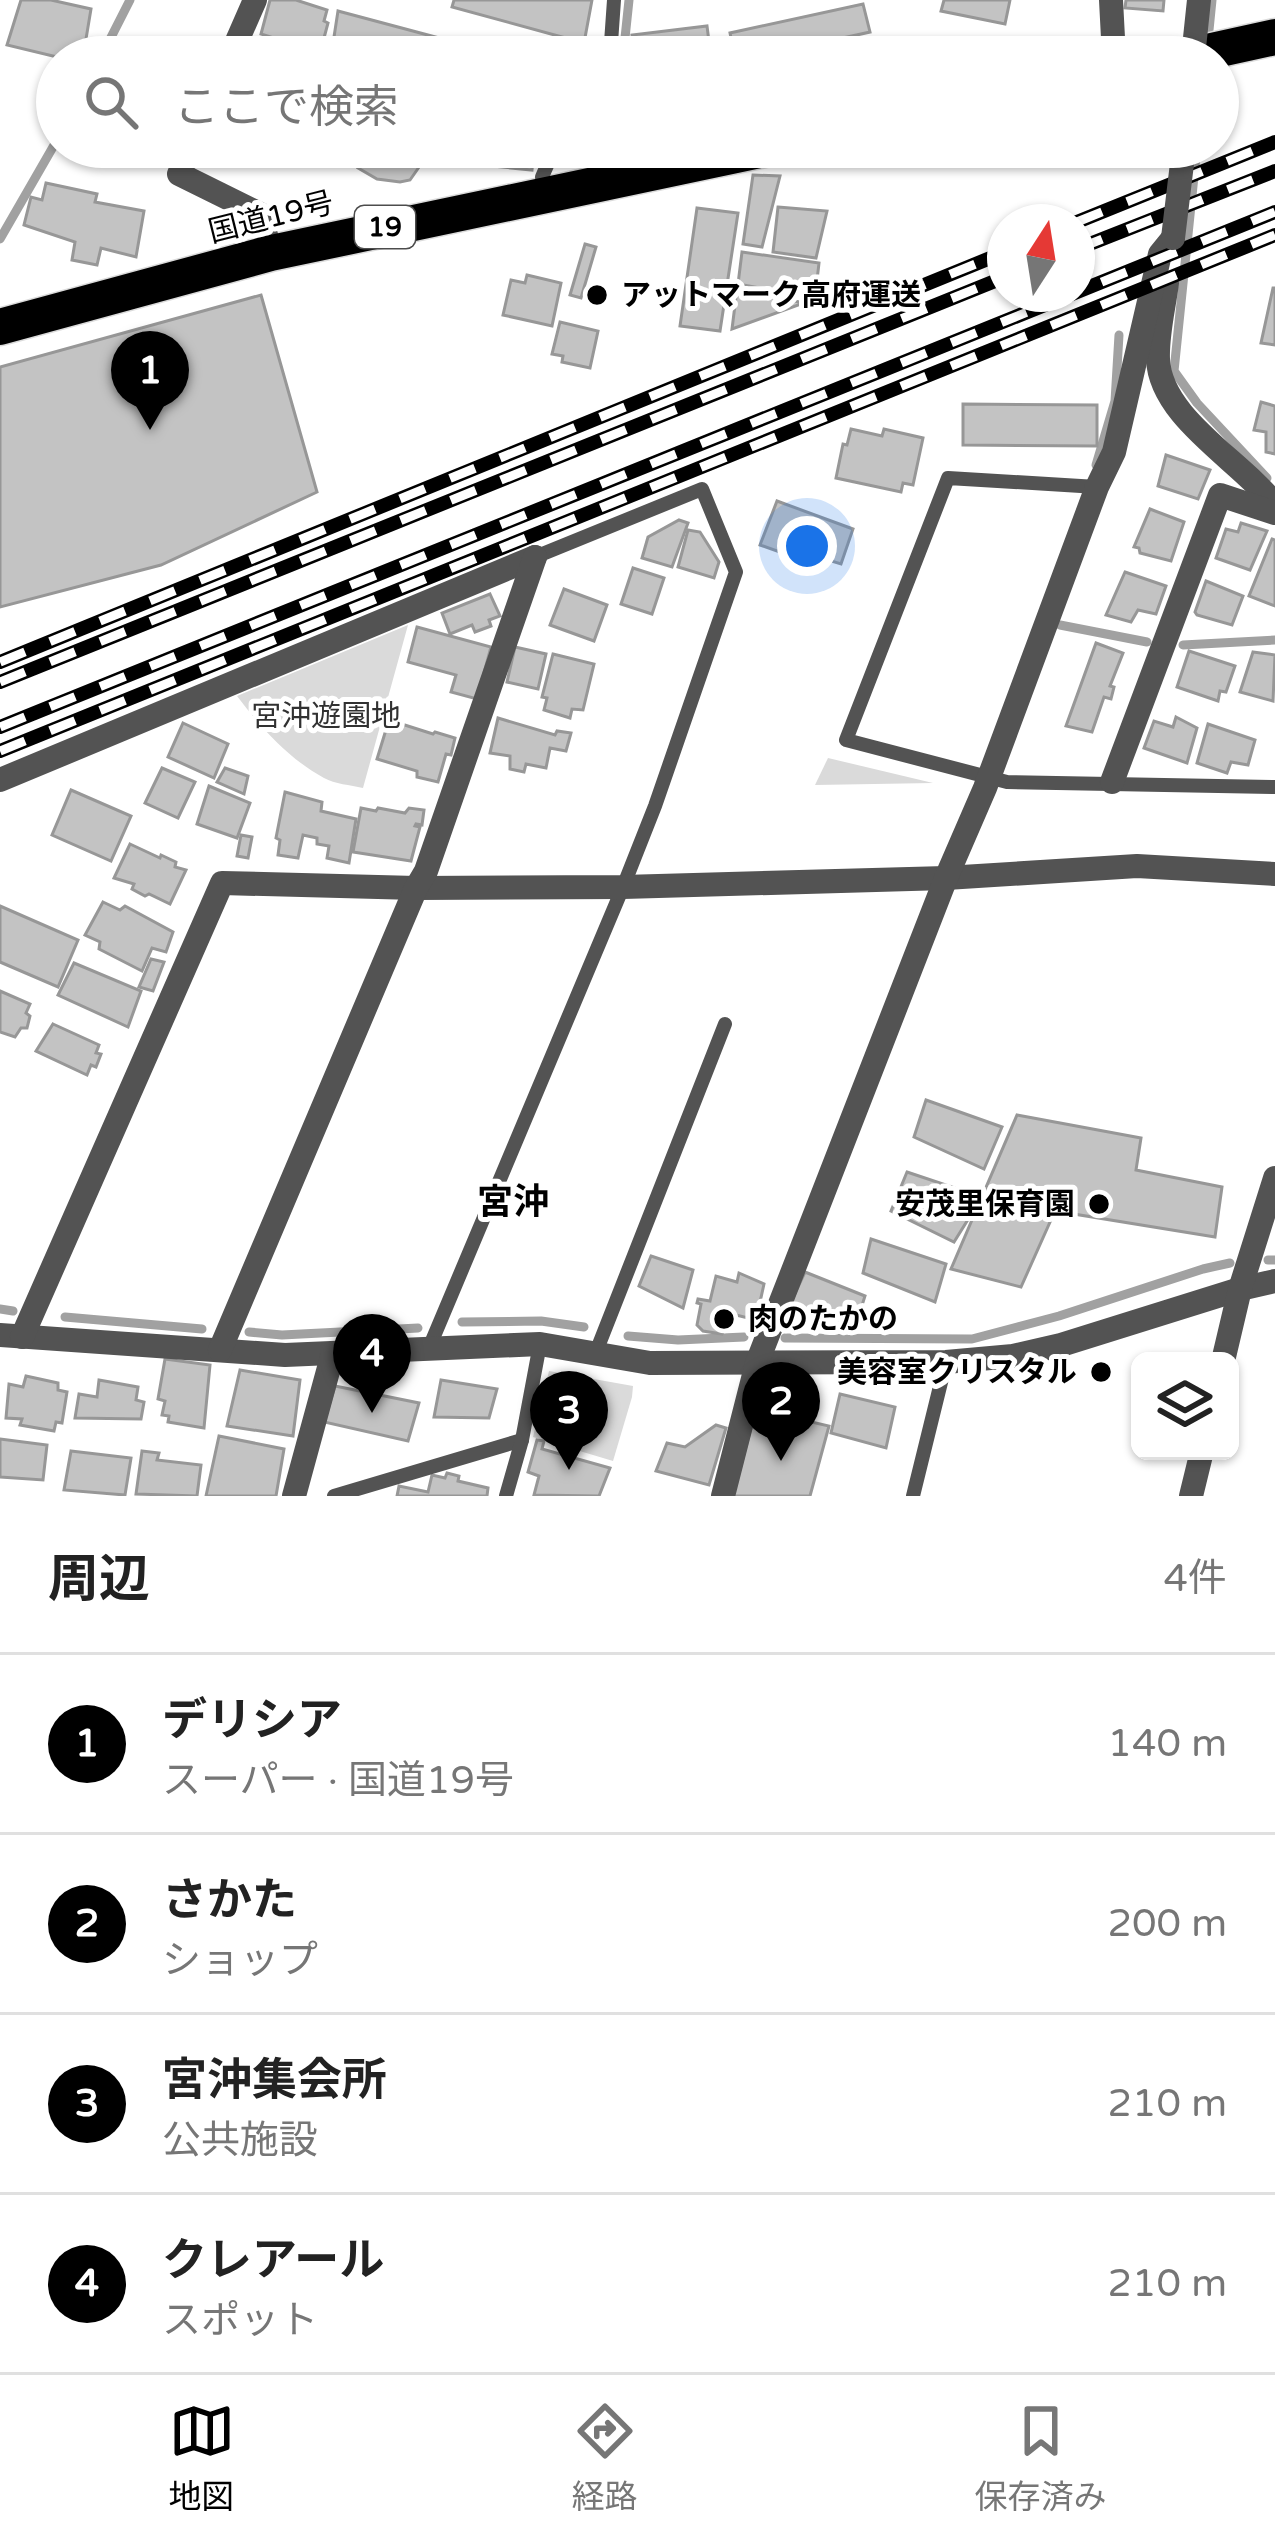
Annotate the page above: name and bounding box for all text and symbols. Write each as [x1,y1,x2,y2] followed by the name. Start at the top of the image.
[36,36,1239,168] search box
[78,69,144,135] icon: search
[174,81,399,135] text: ここで検索
[205,184,338,251] street label: 国道19号
[987,204,1095,312] north arrow
[355,206,415,248] road number: 19
[621,277,921,314] place label: アットマーク高府運送
[584,282,610,308] marker: アットマーク高府運送
[111,331,189,430] pin: 1
[777,516,837,576] your location
[251,698,401,735] park label: 宮沖遊園地
[477,1181,549,1224] district label: 宮沖
[895,1186,1075,1223] place label: 安茂里保育園
[1086,1191,1112,1217] marker: 安茂里保育園
[748,1301,898,1338] place label: 肉のたかの
[711,1306,737,1332] marker: 肉のたかの
[333,1314,411,1413] pin: 4
[1131,1352,1239,1460] map controls
[1131,1352,1239,1460] button: layers
[837,1354,1077,1391] place label: 美容室クリスタル
[1088,1359,1114,1385] marker: 美容室クリスタル
[742,1362,820,1461] pin: 2
[530,1371,608,1470] pin: 3
[48,1549,150,1611] text: 周辺
[1164,1555,1227,1602] text: 4件
[162,1694,342,1748] text: デリシア
[75,1720,99,1767] text: 1
[1108,1720,1227,1767] text: 140 m
[162,1757,514,1804] text: スーパー · 国道19号
[162,1874,297,1928] text: さかた
[75,1900,99,1947] text: 2
[1108,1900,1227,1947] text: 200 m
[162,1937,318,1984] text: ショップ
[162,2054,387,2108] text: 宮沖集会所
[75,2080,99,2127] text: 3
[1108,2080,1227,2127] text: 210 m
[162,2117,318,2164] text: 公共施設
[162,2234,384,2288] text: クレアール
[75,2260,99,2307] text: 4
[1108,2260,1227,2307] text: 210 m
[162,2297,318,2344] text: スポット
[169,2398,235,2518] tab: 地図
[572,2398,638,2518] tab: 経路
[975,2398,1107,2518] tab: 保存済み

